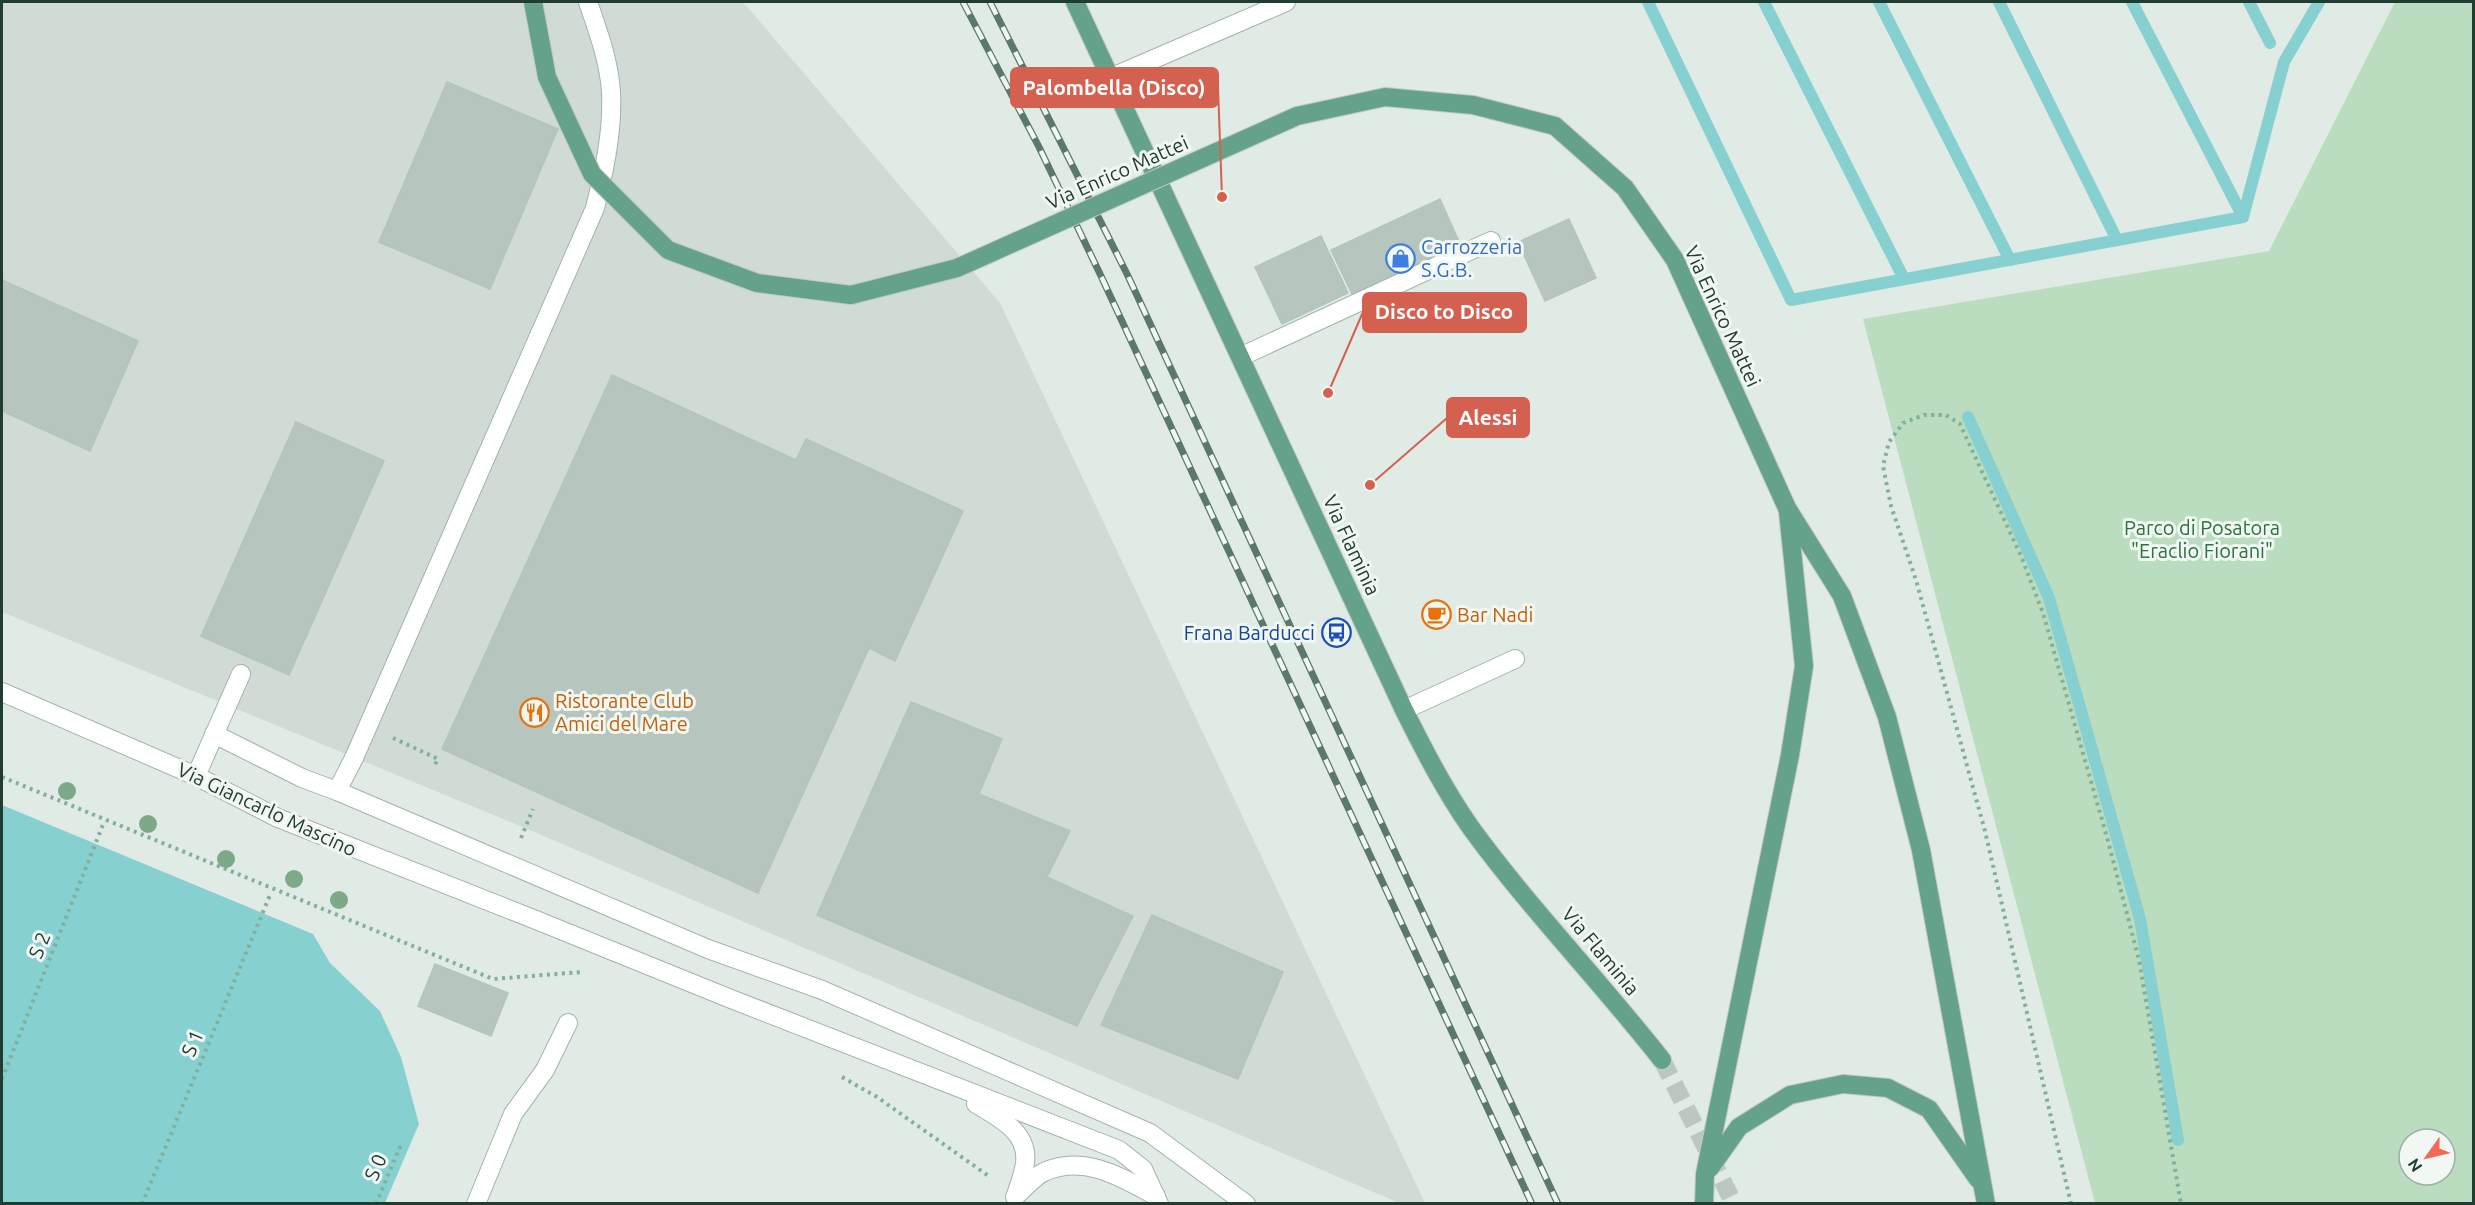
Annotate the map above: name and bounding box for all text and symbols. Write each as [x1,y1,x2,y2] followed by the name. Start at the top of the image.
[1011,68,1218,107] callout: Palombella (Disco)
[1022,75,1206,99] text: Palombella (Disco)
[1042,130,1192,214] street label: Via Enrico Mattei
[1421,235,1522,281] place label: Carrozzeria S.G.B.
[1384,242,1416,274] shop icon: Carrozzeria S.G.B.
[1680,242,1766,390] street label: Via Enrico Mattei
[1363,293,1526,332] callout: Disco to Disco
[1375,299,1513,323] text: Disco to Disco
[1447,398,1529,437] callout: Alessi
[1459,405,1517,429] text: Alessi
[1319,491,1385,599] street label: Via Flaminia
[2124,516,2280,562] park label: Parco di Posatora "Eraclio Fiorani"
[1420,598,1452,630] cafe icon: Bar Nadi
[1457,603,1533,626] place label: Bar Nadi
[1320,616,1352,648] bus stop icon: Frana Barducci
[1184,621,1315,644] place label: Frana Barducci
[555,689,694,735] place label: Ristorante Club Amici del Mare
[518,696,550,728] restaurant icon: Ristorante Club Amici del Mare
[174,757,360,861] street label: Via Giancarlo Mascino
[1558,902,1644,1000] street label: Via Flaminia
[23,928,55,962] street label: S 2
[176,1026,208,1060] street label: S 1
[2397,1127,2457,1187] north arrow
[359,1150,391,1184] street label: S 0
[2404,1155,2425,1175] text: N

